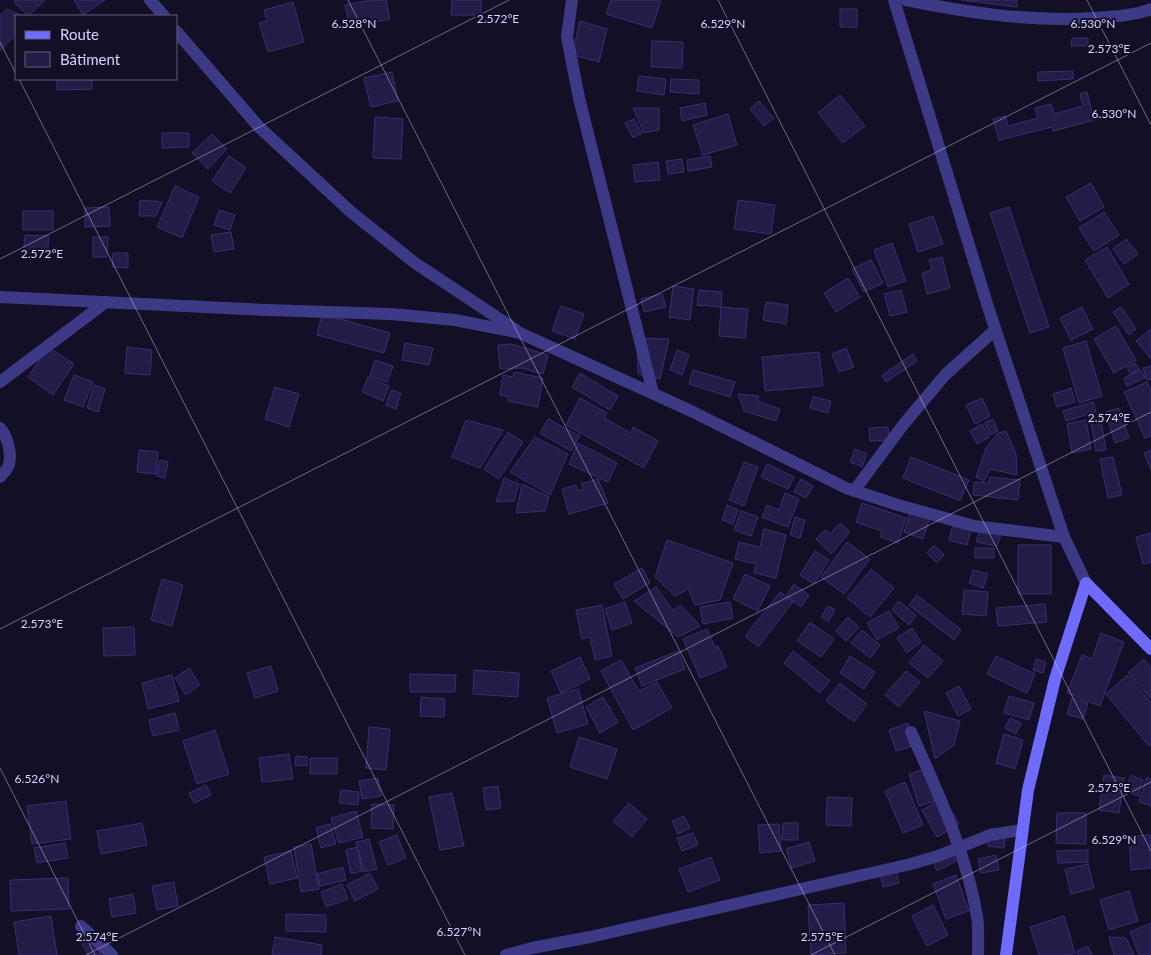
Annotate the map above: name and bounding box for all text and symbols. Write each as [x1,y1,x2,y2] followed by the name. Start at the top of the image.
[477,11,519,26] text: 2.572°E
[15,15,178,80] legend
[332,16,376,31] text: 6.528°N
[701,16,745,31] text: 6.529°N
[1071,16,1115,31] text: 6.530°N
[60,25,99,43] text: Route
[1088,41,1130,56] text: 2.573°E
[60,50,121,68] text: Bâtiment
[1092,106,1136,121] text: 6.530°N
[21,246,63,261] text: 2.572°E
[1088,410,1130,425] text: 2.574°E
[21,616,63,631] text: 2.573°E
[15,771,59,786] text: 6.526°N
[1088,780,1130,795] text: 2.575°E
[1092,832,1136,847] text: 6.529°N
[437,924,481,939] text: 6.527°N
[76,929,118,944] text: 2.574°E
[801,929,843,944] text: 2.575°E

